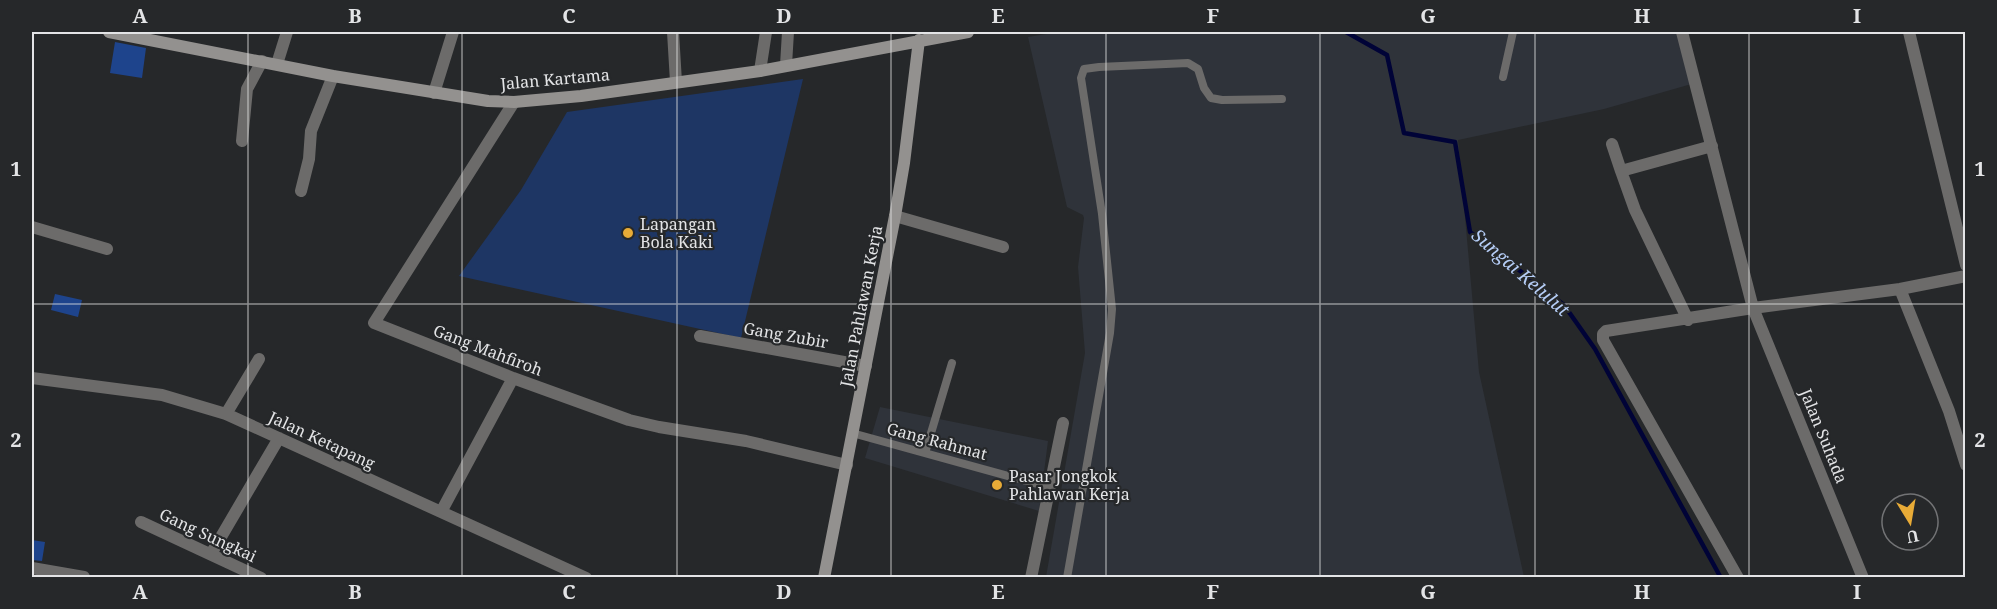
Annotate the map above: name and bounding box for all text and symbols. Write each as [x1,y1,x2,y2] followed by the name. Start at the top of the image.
[132,2,148,29] text: A
[348,2,362,29] text: B
[562,2,576,29] text: C
[776,2,792,29] text: D
[991,2,1005,29] text: E
[1207,2,1219,29] text: F
[1420,2,1436,29] text: G
[1634,2,1650,29] text: H
[1853,2,1861,29] text: I
[498,63,611,95] street label: Jalan Kartama
[10,155,22,182] text: 1
[1974,155,1986,182] text: 1
[640,213,716,253] place label: Lapangan Bola Kaki
[834,223,887,390] street label: Jalan Pahlawan Kerja
[1467,223,1575,321] water label: Sungai Kelulut
[621,226,635,240] marker: Lapangan Bola Kaki
[742,317,831,353] street label: Gang Zubir
[430,319,546,381] street label: Gang Mahfiroh
[1795,385,1853,487] street label: Jalan Suhada
[264,405,379,474] street label: Jalan Ketapang
[884,417,990,465] street label: Gang Rahmat
[10,426,22,453] text: 2
[1974,426,1986,453] text: 2
[1009,465,1130,505] place label: Pasar Jongkok Pahlawan Kerja
[990,478,1004,492] marker: Pasar Jongkok Pahlawan Kerja
[1880,492,1940,552] north arrow
[156,503,260,567] street label: Gang Sungkai
[1905,525,1921,549] text: U
[132,578,148,605] text: A
[348,578,362,605] text: B
[562,578,576,605] text: C
[776,578,792,605] text: D
[991,578,1005,605] text: E
[1207,578,1219,605] text: F
[1420,578,1436,605] text: G
[1634,578,1650,605] text: H
[1853,578,1861,605] text: I

